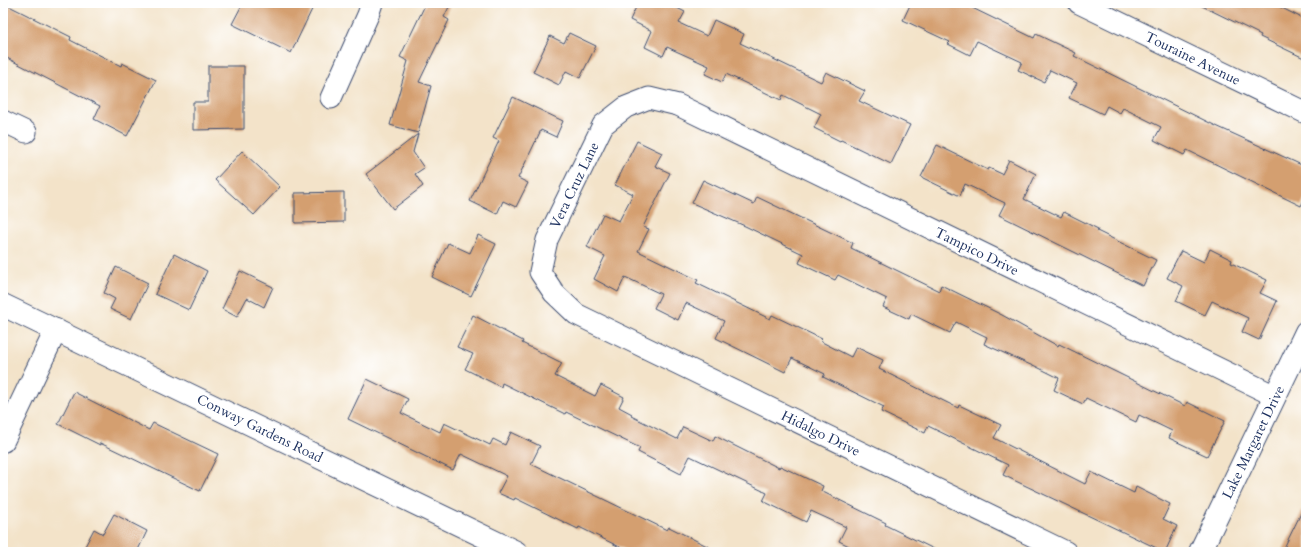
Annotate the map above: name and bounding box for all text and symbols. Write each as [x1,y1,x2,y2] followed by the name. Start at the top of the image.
[1142,27,1244,90] street label: Touraine Avenue
[545,139,604,232] street label: Vera Cruz Lane
[932,223,1022,280] street label: Tampico Drive
[1218,382,1289,502] street label: Lake Margaret Drive
[194,390,326,467] street label: Conway Gardens Road
[778,406,863,461] street label: Hidalgo Drive

